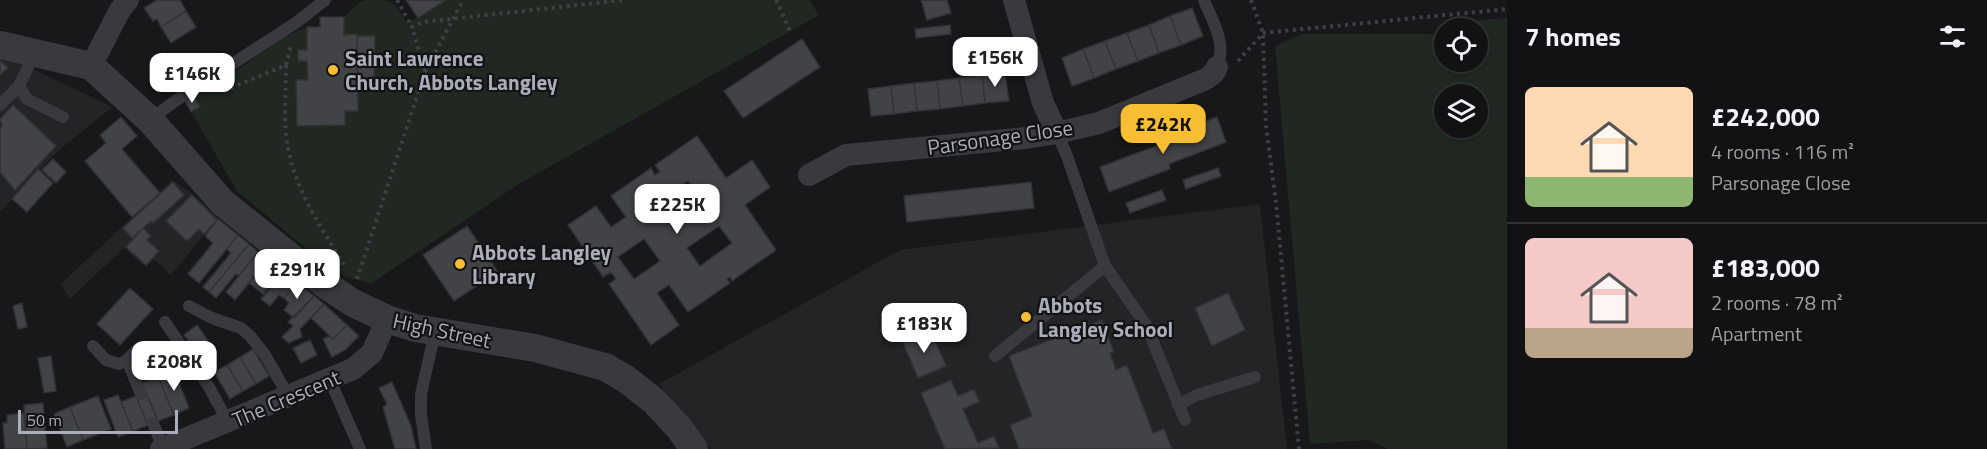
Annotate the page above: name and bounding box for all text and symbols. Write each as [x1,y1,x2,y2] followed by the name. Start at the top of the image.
[1525,17,1621,56] text: 7 homes
[1434,18,1488,138] map controls
[1434,18,1488,72] button: locate
[1936,20,1969,53] icon: filters
[953,37,1037,88] pin: £156K
[967,41,1023,72] text: £156K
[345,42,558,98] place label: Saint Lawrence Church, Abbots Langley
[150,53,234,104] pin: £146K
[164,57,220,88] text: £146K
[326,63,340,77] marker: Saint Lawrence Church, Abbots Langley
[1434,84,1488,138] button: layers
[1711,97,1820,136] text: £242,000
[1121,104,1205,155] pin: £242K
[1135,108,1191,139] text: £242K
[925,111,1075,163] street label: Parsonage Close
[1573,111,1645,183] icon: home
[1711,136,1854,167] text: 4 rooms · 116 m²
[1711,167,1851,198] text: Parsonage Close
[635,184,719,235] pin: £225K
[649,188,705,219] text: £225K
[472,236,612,292] place label: Abbots Langley Library
[1711,248,1820,287] text: £183,000
[255,249,339,300] pin: £291K
[269,253,325,284] text: £291K
[453,257,467,271] marker: Abbots Langley Library
[1573,262,1645,334] icon: home
[1711,287,1843,318] text: 2 rooms · 78 m²
[1038,289,1173,345] place label: Abbots Langley School
[882,303,966,354] pin: £183K
[390,304,495,356] street label: High Street
[896,307,952,338] text: £183K
[1019,310,1033,324] marker: Abbots Langley School
[1711,318,1802,349] text: Apartment
[132,341,216,392] pin: £208K
[146,345,202,376] text: £208K
[227,361,346,435] street label: The Crescent
[18,407,178,434] scale bar
[27,408,62,432] text: 50 m

